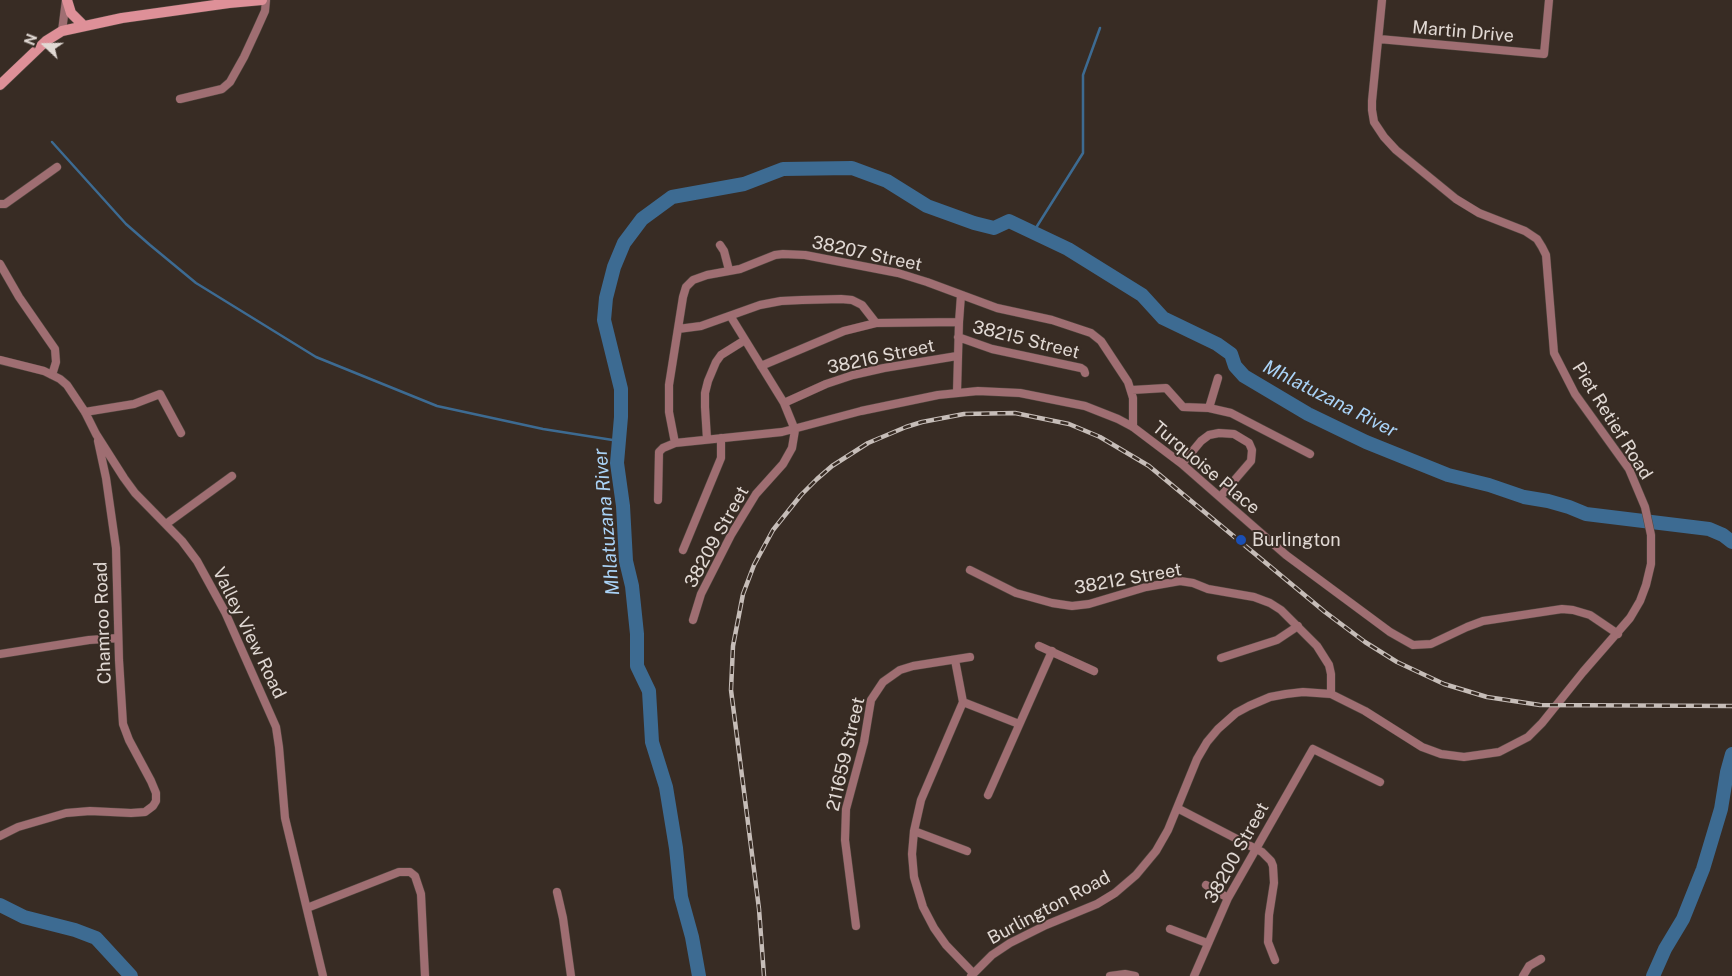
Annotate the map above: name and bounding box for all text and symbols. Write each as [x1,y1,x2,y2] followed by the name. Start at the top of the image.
[1411,17,1515,47] street label: Martin Drive
[20,20,70,70] north arrow
[22,32,40,48] text: N
[810,232,924,276] street label: 38207 Street
[970,316,1082,364] street label: 38215 Street
[825,335,937,379] street label: 38216 Street
[1259,355,1401,443] water label: Mhlatuzana River
[1567,358,1657,484] street label: Piet Retief Road
[1148,417,1264,519] street label: Turquoise Place
[589,447,625,597] water label: Mhlatuzana River
[680,482,754,592] street label: 38209 Street
[1252,529,1341,551] place label: Burlington
[1234,533,1248,547] marker: Burlington
[1073,559,1183,599] street label: 38212 Street
[90,561,116,685] street label: Chamroo Road
[208,564,290,702] street label: Valley View Road
[822,695,870,813] street label: 211659 Street
[1200,799,1274,907] street label: 38200 Street
[984,867,1114,949] street label: Burlington Road

